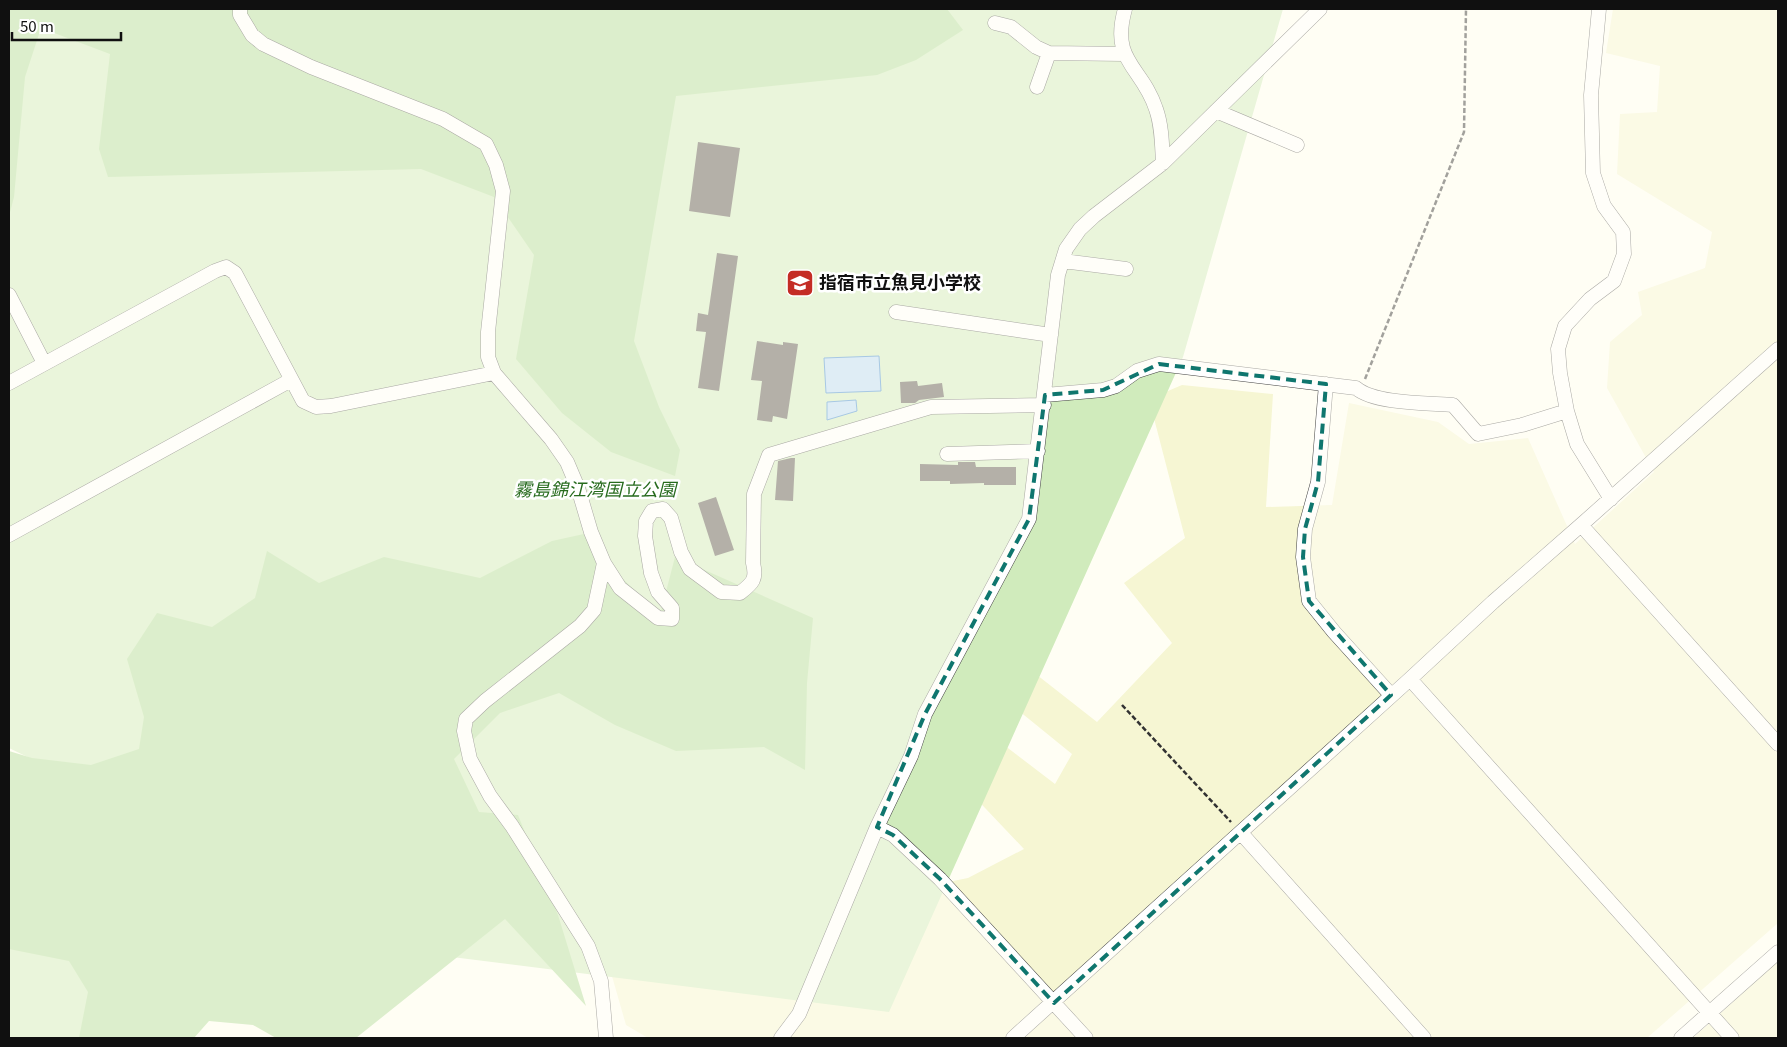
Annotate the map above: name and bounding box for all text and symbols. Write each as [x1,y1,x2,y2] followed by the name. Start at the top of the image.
[12,10,121,42] scale bar
[20,15,54,36] text: 50 m
[785,268,815,298] school or university icon: 指宿市立魚見小学校
[819,268,981,294] place label: 指宿市立魚見小学校
[514,475,679,501] park label: 霧島錦江湾国立公園

